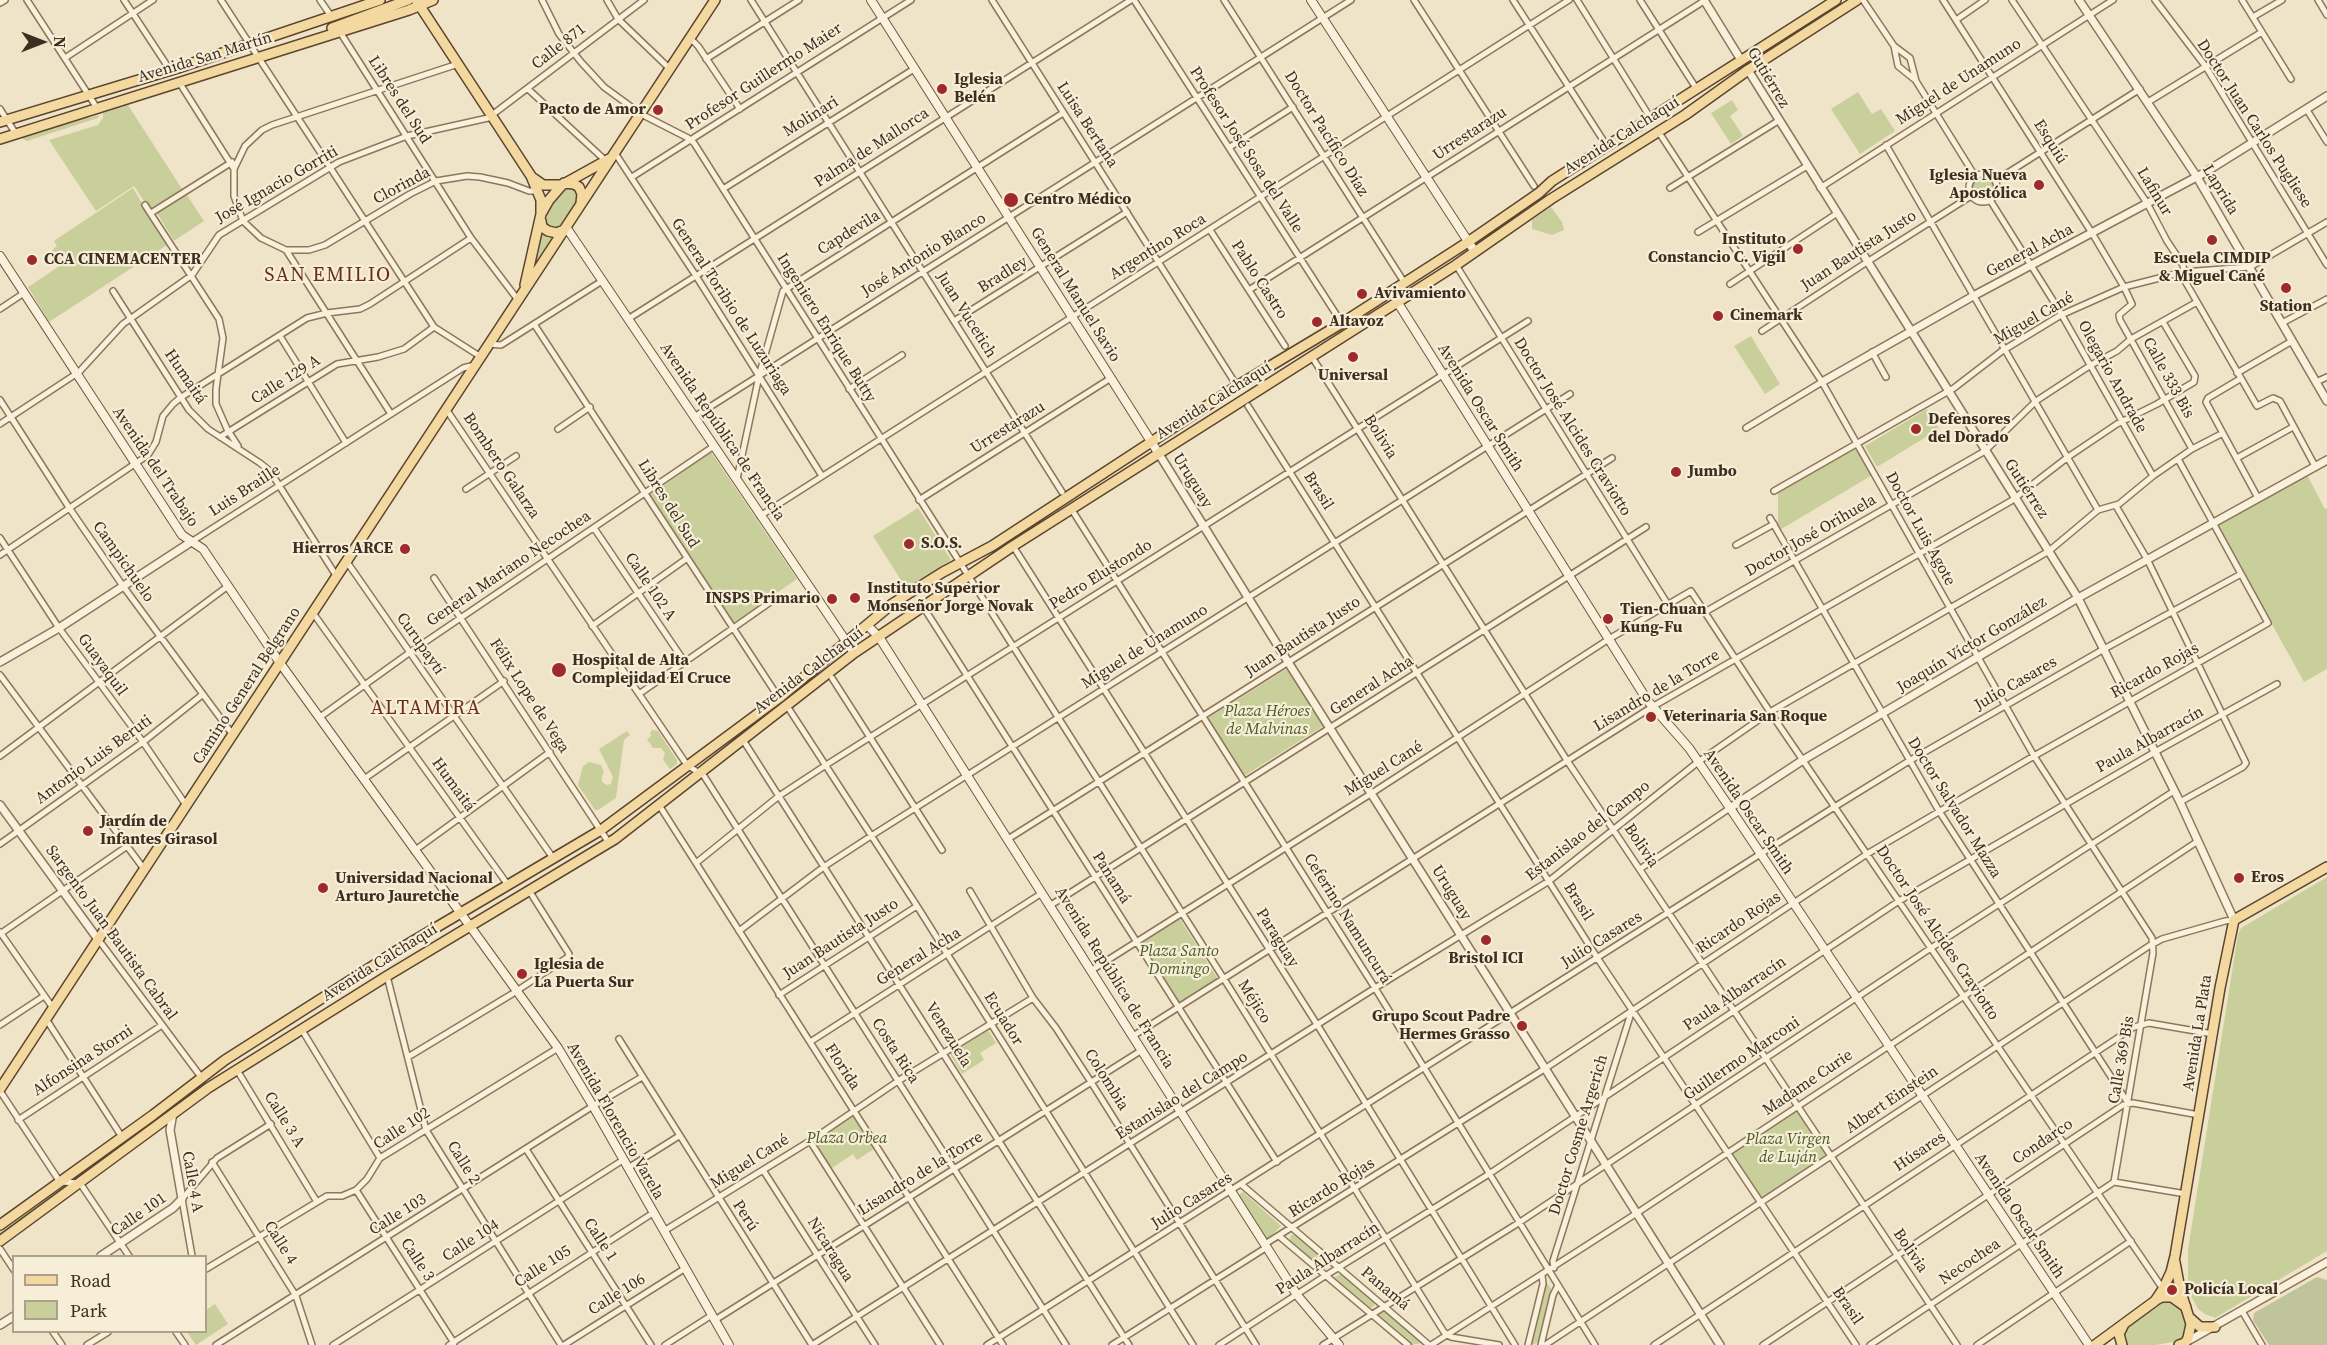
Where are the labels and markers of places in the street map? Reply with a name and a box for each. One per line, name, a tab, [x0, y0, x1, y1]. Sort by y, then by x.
place label: Iglesia Belén	[954, 70, 1003, 108]
marker: Iglesia Belén	[935, 82, 949, 96]
place label: Pacto de Amor	[539, 100, 646, 120]
marker: Pacto de Amor	[651, 103, 665, 117]
place label: Iglesia Nueva Apostólica	[1929, 166, 2027, 204]
marker: Iglesia Nueva Apostólica	[2032, 178, 2046, 192]
place label: Centro Médico	[1024, 190, 1131, 210]
marker: Centro Médico	[1002, 191, 1020, 209]
place label: Instituto Constancio C. Vigil	[1648, 230, 1786, 268]
marker: Escuela CIMDIP & Miguel Cané	[2205, 233, 2219, 247]
marker: Instituto Constancio C. Vigil	[1791, 242, 1805, 256]
place label: Escuela CIMDIP & Miguel Cané	[2154, 249, 2270, 287]
place label: CCA CINEMACENTER	[44, 250, 202, 270]
marker: CCA CINEMACENTER	[25, 253, 39, 267]
marker: Station	[2279, 281, 2293, 295]
place label: Avivamiento	[1374, 284, 1466, 304]
marker: Avivamiento	[1355, 287, 1369, 301]
place label: Station	[2260, 297, 2312, 317]
place label: Cinemark	[1730, 306, 1803, 326]
marker: Cinemark	[1711, 309, 1725, 323]
place label: Altavoz	[1329, 312, 1383, 332]
marker: Altavoz	[1310, 315, 1324, 329]
marker: Universal	[1346, 350, 1360, 364]
place label: Universal	[1318, 366, 1388, 386]
place label: Defensores del Dorado	[1928, 410, 2010, 448]
marker: Defensores del Dorado	[1909, 422, 1923, 436]
place label: Jumbo	[1688, 462, 1737, 482]
marker: Jumbo	[1669, 465, 1683, 479]
place label: S.O.S.	[921, 534, 962, 554]
marker: S.O.S.	[902, 537, 916, 551]
place label: Hierros ARCE	[292, 539, 393, 559]
marker: Hierros ARCE	[398, 542, 412, 556]
place label: Instituto Superior Monseñor Jorge Novak	[867, 579, 1033, 617]
place label: INSPS Primario	[705, 589, 820, 609]
marker: Instituto Superior Monseñor Jorge Novak	[848, 591, 862, 605]
marker: INSPS Primario	[825, 592, 839, 606]
place label: Tien-Chuan Kung-Fu	[1620, 600, 1707, 638]
marker: Tien-Chuan Kung-Fu	[1601, 612, 1615, 626]
place label: Hospital de Alta Complejidad El Cruce	[572, 651, 731, 689]
marker: Hospital de Alta Complejidad El Cruce	[550, 661, 568, 679]
place label: Veterinaria San Roque	[1663, 707, 1827, 727]
marker: Veterinaria San Roque	[1644, 710, 1658, 724]
place label: Jardín de Infantes Girasol	[100, 812, 218, 850]
marker: Jardín de Infantes Girasol	[81, 824, 95, 838]
place label: Eros	[2251, 868, 2284, 888]
place label: Universidad Nacional Arturo Jauretche	[335, 869, 493, 907]
marker: Eros	[2232, 871, 2246, 885]
marker: Universidad Nacional Arturo Jauretche	[316, 881, 330, 895]
marker: Bristol ICI	[1479, 933, 1493, 947]
place label: Bristol ICI	[1448, 949, 1524, 969]
place label: Iglesia de La Puerta Sur	[534, 955, 634, 993]
marker: Iglesia de La Puerta Sur	[515, 967, 529, 981]
place label: Grupo Scout Padre Hermes Grasso	[1372, 1007, 1510, 1045]
marker: Grupo Scout Padre Hermes Grasso	[1515, 1019, 1529, 1033]
place label: Policía Local	[2184, 1280, 2278, 1300]
marker: Policía Local	[2165, 1283, 2179, 1297]

